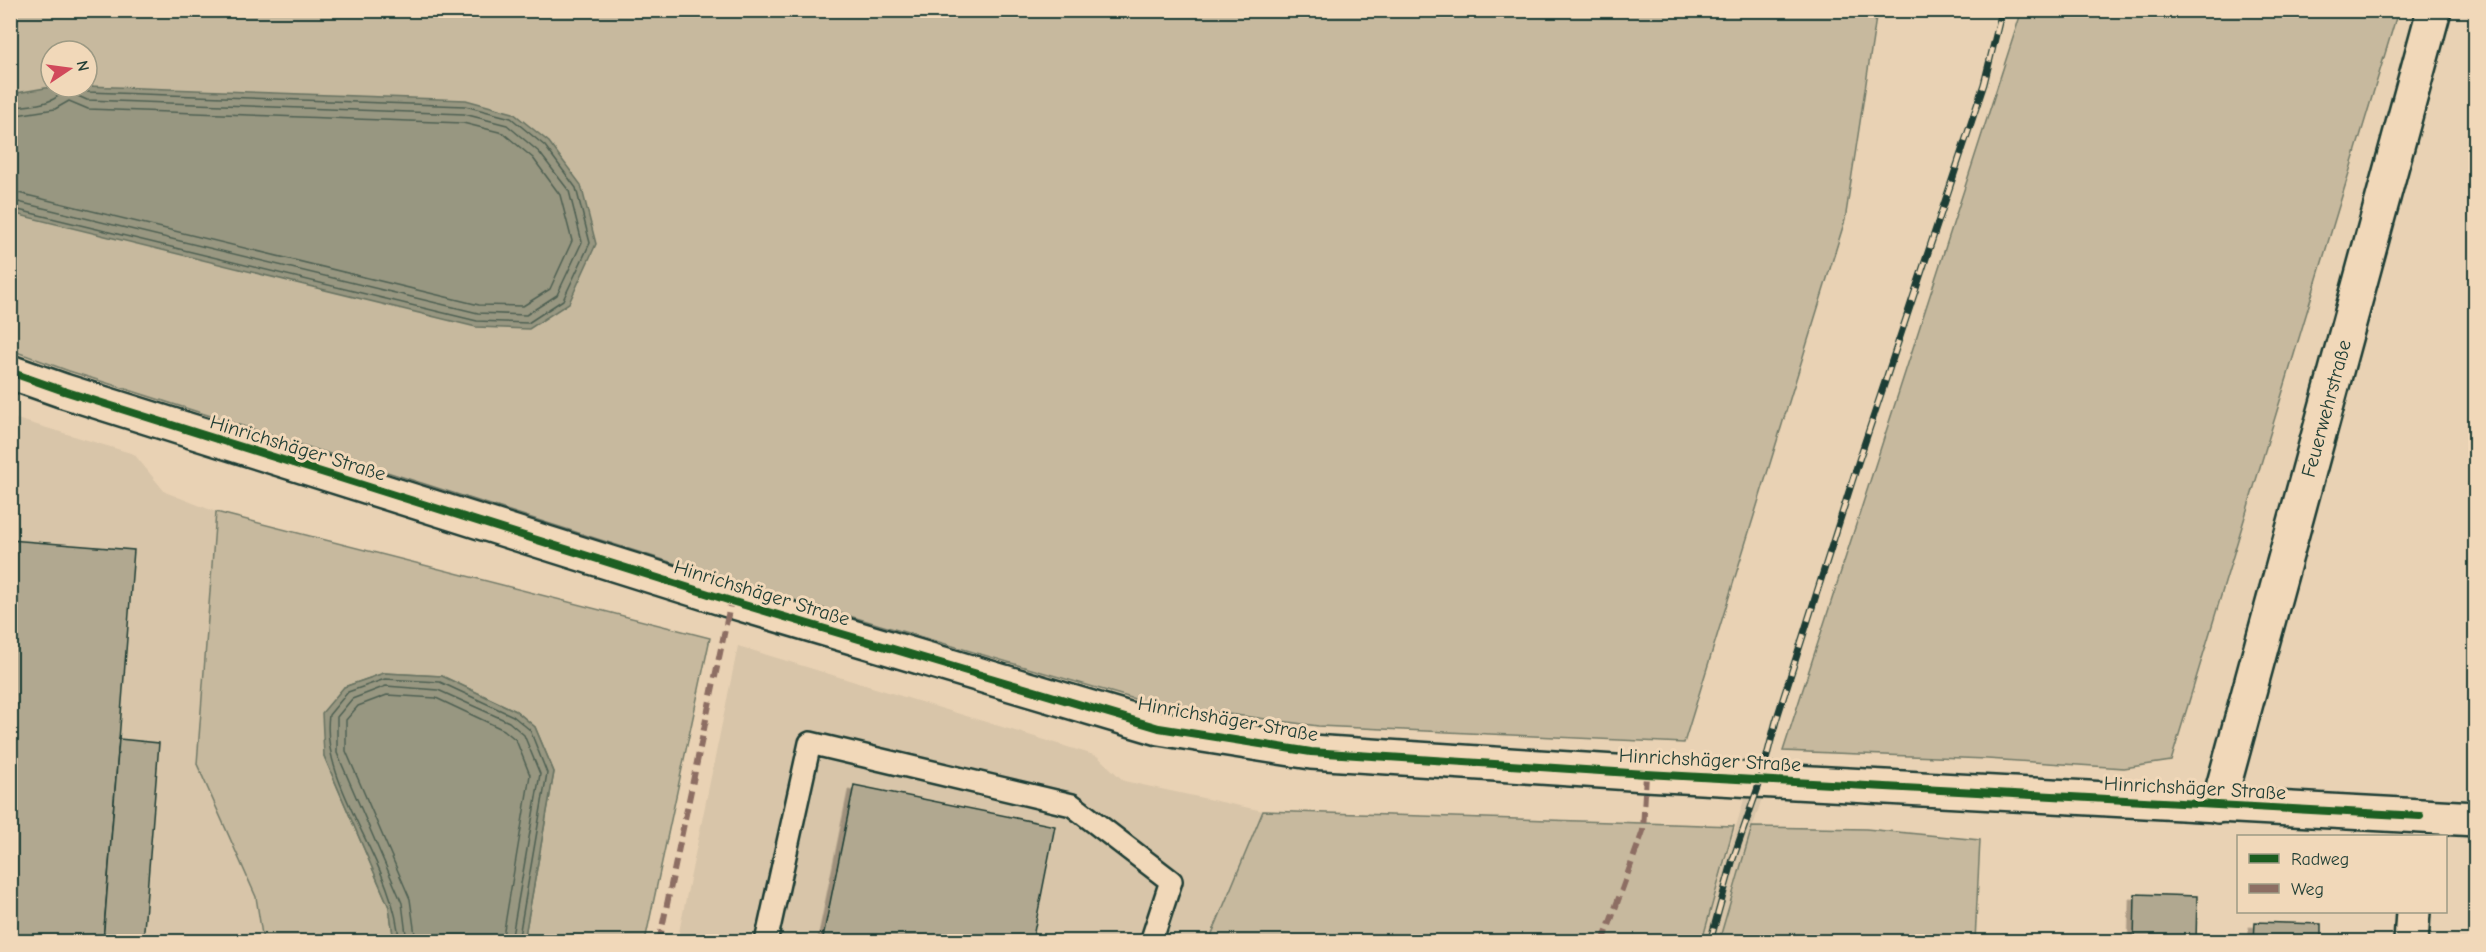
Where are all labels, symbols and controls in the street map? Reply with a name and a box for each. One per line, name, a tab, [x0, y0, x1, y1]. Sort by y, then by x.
north arrow	[39, 39, 99, 99]
text: N	[73, 59, 93, 73]
street label: Feuerwehrstraße	[2296, 337, 2356, 480]
street label: Hinrichshäger Straße	[207, 410, 389, 486]
street label: Hinrichshäger Straße	[671, 555, 853, 631]
street label: Hinrichshäger Straße	[1136, 692, 1320, 746]
street label: Hinrichshäger Straße	[1618, 744, 1802, 776]
street label: Hinrichshäger Straße	[2103, 772, 2287, 804]
legend	[2237, 835, 2447, 913]
text: Radweg	[2291, 849, 2349, 870]
text: Weg	[2291, 879, 2324, 900]

